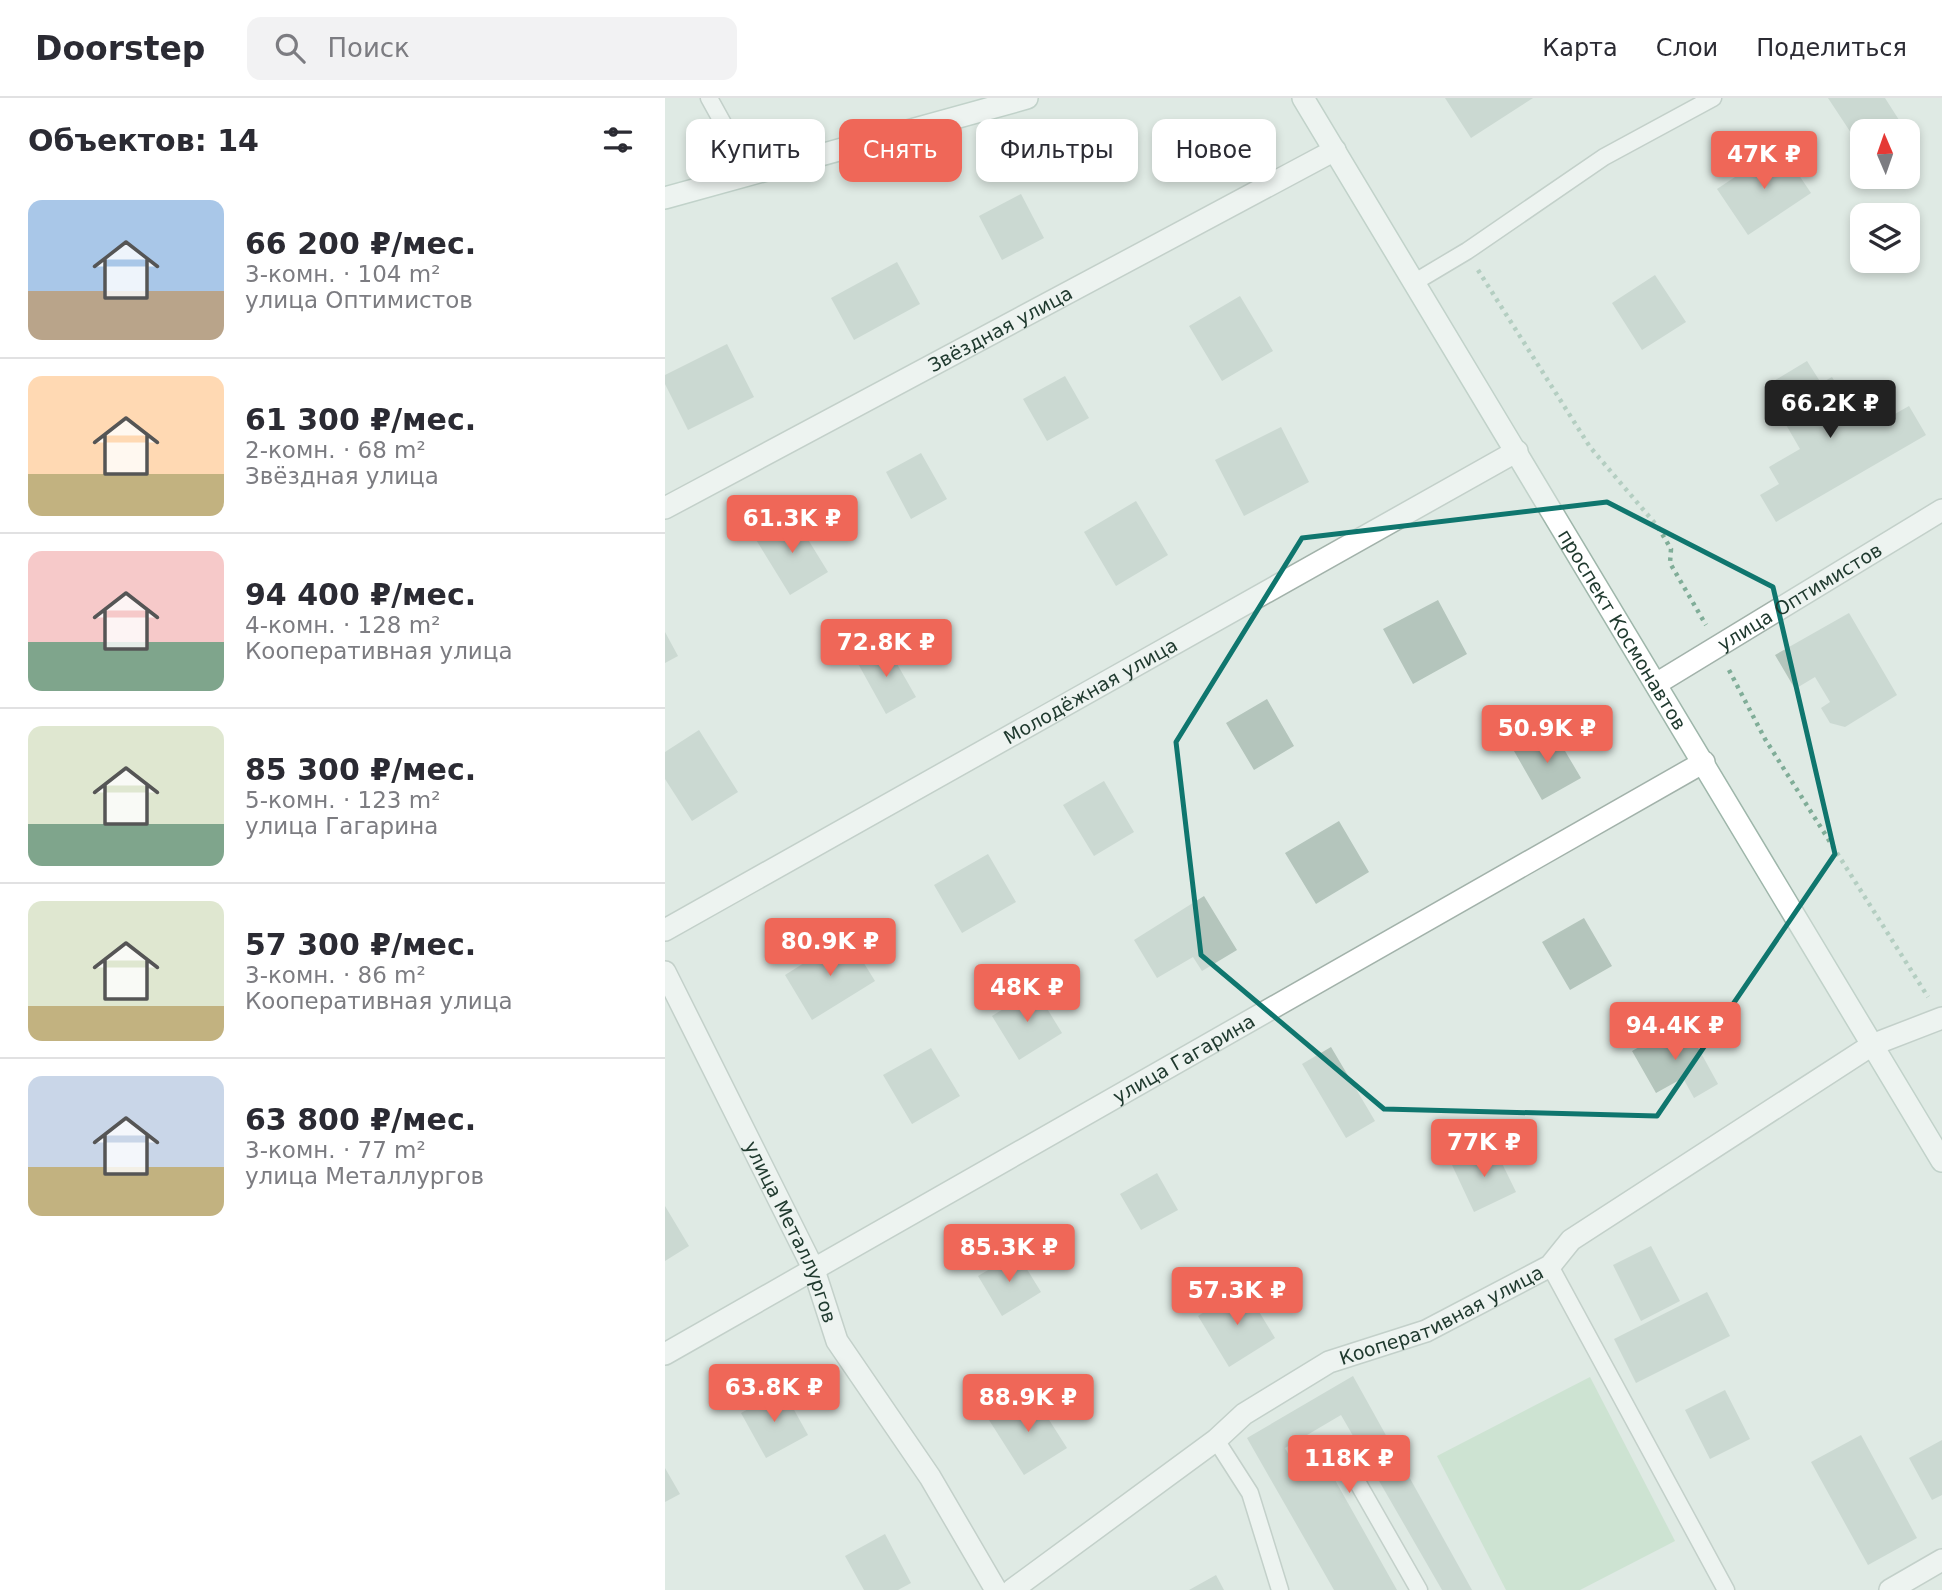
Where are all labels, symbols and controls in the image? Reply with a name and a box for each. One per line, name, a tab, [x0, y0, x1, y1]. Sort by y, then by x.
search box	[247, 17, 737, 80]
text: Doorstep	[35, 29, 205, 68]
icon: search	[271, 29, 309, 67]
text: Поиск	[327, 33, 410, 63]
text: Карта	[1542, 34, 1618, 62]
text: Слои	[1656, 34, 1718, 62]
text: Поделиться	[1756, 34, 1907, 62]
chip: Купить	[686, 119, 825, 182]
chip: Снять	[839, 119, 962, 182]
chip: Фильтры	[976, 119, 1138, 182]
chip: Новое	[1152, 119, 1276, 182]
north arrow	[1850, 119, 1920, 189]
map controls	[1850, 119, 1920, 273]
icon: filters	[599, 121, 637, 159]
text: Объектов: 14	[28, 123, 259, 158]
pin: 47K ₽	[1715, 132, 1813, 191]
text: 47K ₽	[1727, 141, 1801, 167]
button: layers	[1850, 203, 1920, 273]
text: 66 200 ₽/мес.	[245, 226, 476, 261]
icon: home	[84, 228, 168, 312]
text: 3-комн. · 104 m²	[245, 261, 440, 287]
street label: Звёздная улица	[924, 281, 1076, 376]
text: улица Оптимистов	[245, 287, 473, 313]
pin: 66.2K ₽	[1765, 380, 1895, 440]
text: 66.2K ₽	[1781, 390, 1879, 416]
text: 61 300 ₽/мес.	[245, 402, 476, 437]
icon: home	[84, 404, 168, 488]
text: 2-комн. · 68 m²	[245, 437, 426, 463]
text: Звёздная улица	[245, 463, 439, 489]
pin: 61.3K ₽	[727, 496, 857, 555]
text: 61.3K ₽	[743, 505, 841, 531]
street label: проспект Космонавтов	[1554, 525, 1691, 734]
street label: улица Оптимистов	[1713, 538, 1886, 655]
text: 94 400 ₽/мес.	[245, 577, 476, 612]
icon: home	[84, 579, 168, 663]
text: 4-комн. · 128 m²	[245, 612, 440, 638]
pin: 72.8K ₽	[821, 620, 951, 679]
text: 72.8K ₽	[837, 629, 935, 655]
street label: Молодёжная улица	[1000, 633, 1181, 748]
text: Кооперативная улица	[245, 638, 513, 664]
pin: 50.9K ₽	[1482, 706, 1612, 765]
text: 50.9K ₽	[1498, 715, 1596, 741]
text: 85 300 ₽/мес.	[245, 752, 476, 787]
icon: home	[84, 754, 168, 838]
text: 5-комн. · 123 m²	[245, 787, 440, 813]
text: улица Гагарина	[245, 813, 438, 839]
pin: 80.9K ₽	[765, 918, 895, 978]
text: 57 300 ₽/мес.	[245, 927, 476, 962]
text: 80.9K ₽	[781, 928, 879, 954]
icon: home	[84, 929, 168, 1013]
text: 3-комн. · 86 m²	[245, 962, 426, 988]
pin: 48K ₽	[978, 964, 1076, 1024]
text: 48K ₽	[990, 974, 1064, 1000]
text: Кооперативная улица	[245, 988, 513, 1014]
pin: 94.4K ₽	[1610, 1002, 1740, 1062]
street label: улица Гагарина	[1109, 1009, 1259, 1108]
text: 94.4K ₽	[1626, 1012, 1724, 1038]
text: 63 800 ₽/мес.	[245, 1102, 476, 1137]
icon: home	[84, 1104, 168, 1188]
pin: 77K ₽	[1435, 1119, 1533, 1179]
text: 77K ₽	[1447, 1129, 1521, 1155]
text: 3-комн. · 77 m²	[245, 1137, 426, 1163]
street label: улица Металлургов	[740, 1137, 841, 1325]
text: улица Металлургов	[245, 1163, 484, 1189]
pin: 85.3K ₽	[944, 1224, 1074, 1284]
text: 85.3K ₽	[960, 1234, 1058, 1260]
street label: Кооперативная улица	[1336, 1261, 1547, 1369]
pin: 57.3K ₽	[1172, 1268, 1302, 1327]
text: 57.3K ₽	[1188, 1277, 1286, 1303]
pin: 63.8K ₽	[709, 1364, 839, 1424]
text: 63.8K ₽	[725, 1374, 823, 1400]
pin: 88.9K ₽	[963, 1374, 1093, 1434]
text: 88.9K ₽	[979, 1384, 1077, 1410]
pin: 118K ₽	[1292, 1436, 1406, 1495]
text: 118K ₽	[1304, 1445, 1394, 1471]

